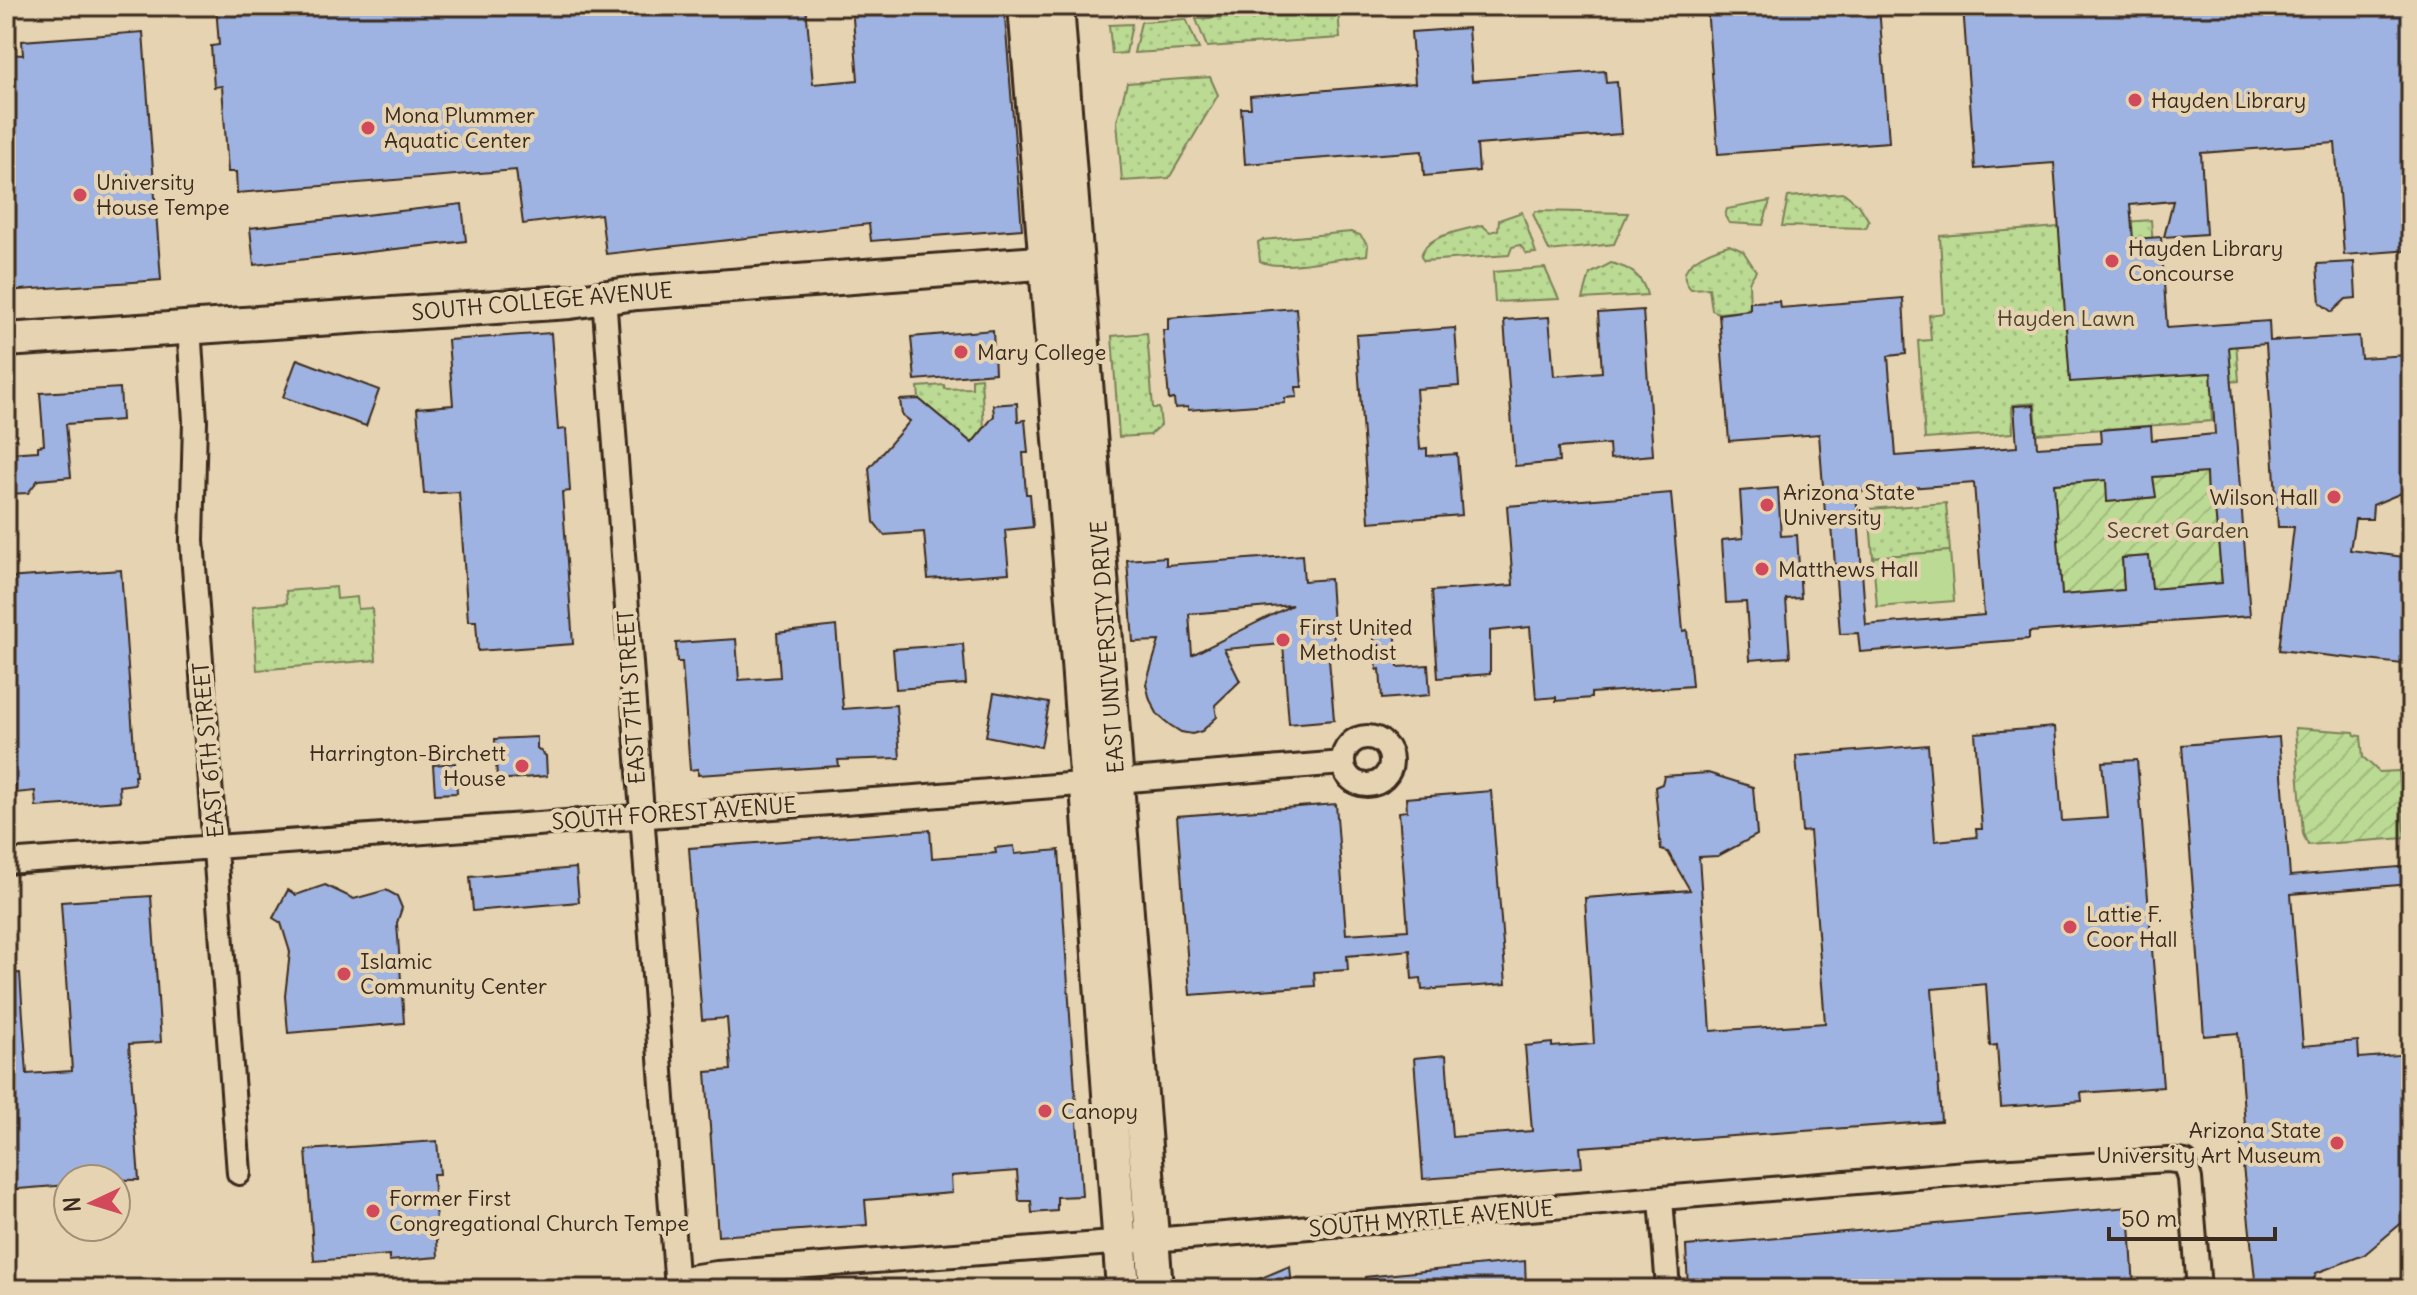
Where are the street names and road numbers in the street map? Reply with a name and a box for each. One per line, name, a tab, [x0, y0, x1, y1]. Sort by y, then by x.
street label: SOUTH COLLEGE AVENUE	[410, 276, 674, 326]
street label: EAST UNIVERSITY DRIVE	[1084, 520, 1130, 774]
street label: EAST 7TH STREET	[611, 609, 651, 785]
street label: EAST 6TH STREET	[186, 661, 230, 839]
street label: SOUTH FOREST AVENUE	[551, 790, 797, 836]
street label: SOUTH MYRTLE AVENUE	[1308, 1193, 1554, 1243]

